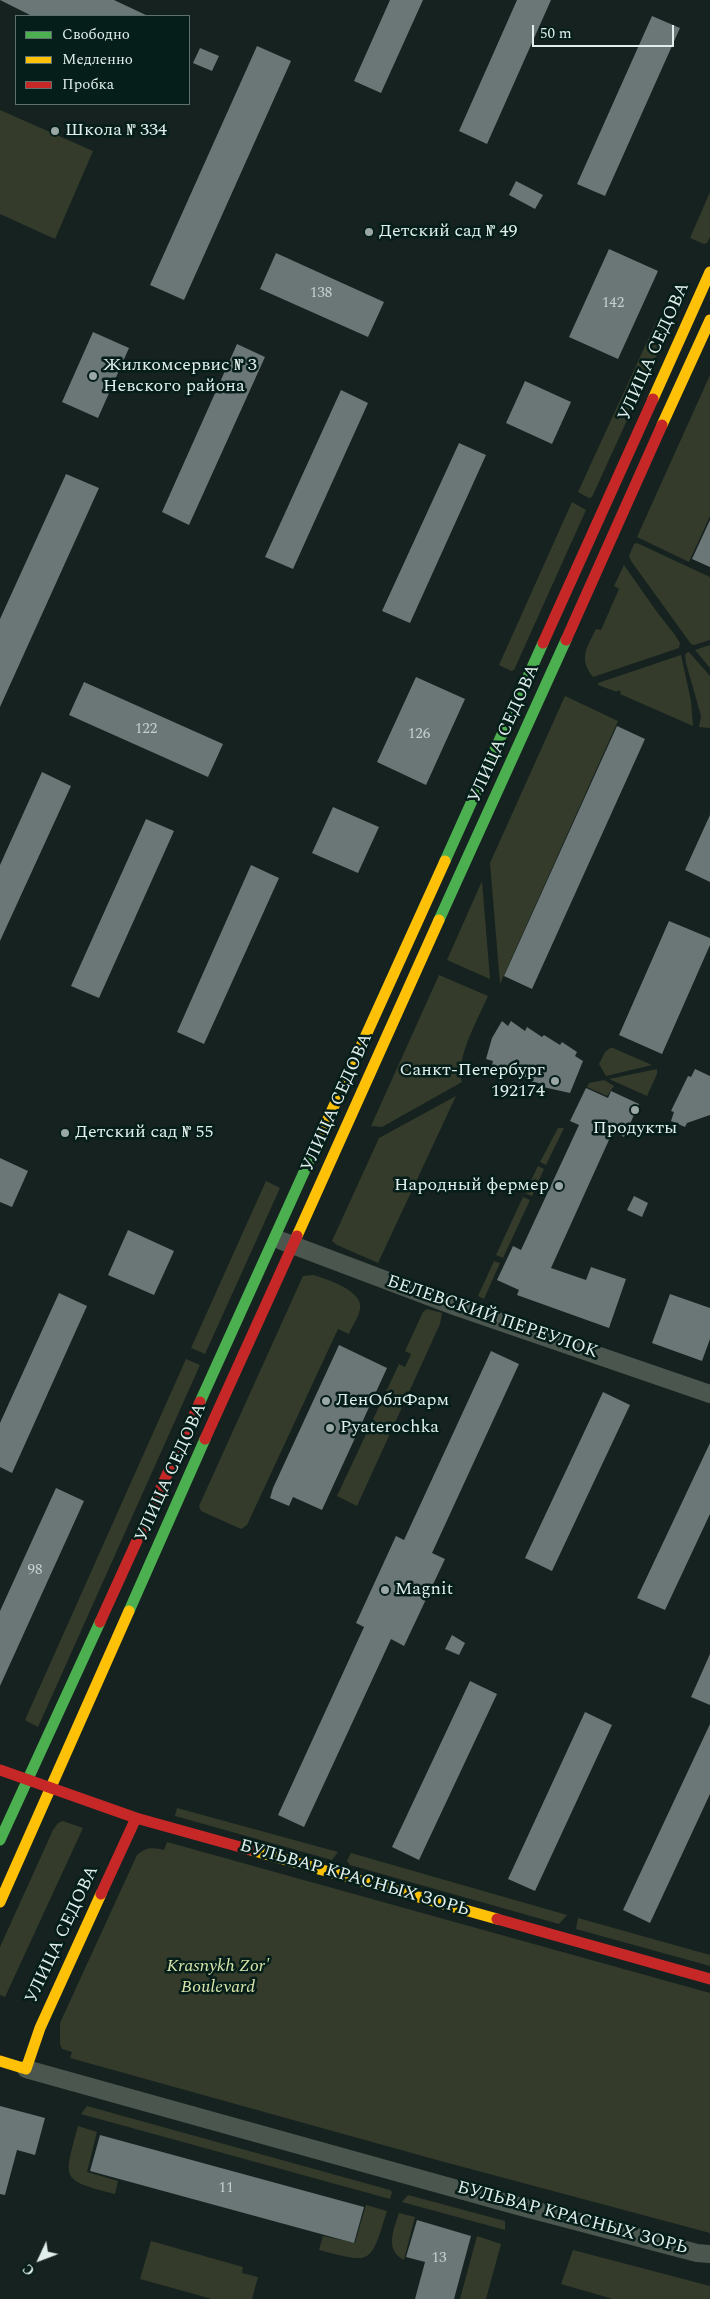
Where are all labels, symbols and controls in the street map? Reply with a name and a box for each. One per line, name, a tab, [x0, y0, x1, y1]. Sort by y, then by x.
legend	[15, 15, 190, 105]
scale bar	[535, 15, 678, 47]
text: 50 m	[540, 22, 572, 45]
text: Свободно	[62, 23, 130, 46]
text: Медленно	[62, 48, 133, 71]
text: Пробка	[62, 73, 114, 96]
place label: Школа № 334	[65, 120, 167, 142]
marker: Школа № 334	[49, 125, 61, 137]
place label: Детский сад № 49	[379, 221, 518, 243]
marker: Детский сад № 49	[363, 226, 375, 238]
street label: УЛИЦА СЕДОВА	[615, 279, 695, 425]
house number: 138	[310, 285, 332, 303]
house number: 142	[602, 295, 624, 313]
place label: Жилкомсервис № 3 Невского района	[103, 355, 257, 398]
marker: Жилкомсервис № 3 Невского района	[87, 370, 99, 382]
street label: УЛИЦА СЕДОВА	[465, 661, 545, 807]
house number: 122	[135, 721, 157, 739]
house number: 126	[408, 726, 430, 744]
street label: УЛИЦА СЕДОВА	[298, 1030, 378, 1176]
place label: Санкт-Петербург 192174	[399, 1060, 545, 1102]
marker: Санкт-Петербург 192174	[549, 1075, 561, 1087]
marker: Продукты	[629, 1104, 641, 1116]
place label: Продукты	[593, 1118, 677, 1140]
place label: Детский сад № 55	[75, 1122, 214, 1144]
marker: Детский сад № 55	[59, 1127, 71, 1139]
place label: Народный фермер	[394, 1175, 549, 1197]
marker: Народный фермер	[553, 1180, 565, 1192]
street label: БЕЛЕВСКИЙ ПЕРЕУЛОК	[384, 1272, 600, 1364]
place label: ЛенОблФарм	[336, 1390, 449, 1412]
marker: ЛенОблФарм	[320, 1395, 332, 1407]
street label: УЛИЦА СЕДОВА	[132, 1400, 212, 1546]
place label: Pyaterochka	[340, 1417, 439, 1439]
marker: Pyaterochka	[324, 1422, 336, 1434]
house number: 98	[28, 1562, 42, 1580]
place label: Magnit	[395, 1579, 453, 1601]
marker: Magnit	[379, 1584, 391, 1596]
street label: БУЛЬВАР КРАСНЫХ ЗОРЬ	[237, 1836, 471, 1922]
street label: УЛИЦА СЕДОВА	[22, 1863, 104, 2007]
park label: Krasnykh Zor' Boulevard	[166, 1956, 270, 1998]
street label: БУЛЬВАР КРАСНЫХ ЗОРЬ	[454, 2178, 690, 2260]
house number: 11	[219, 2180, 233, 2198]
north arrow	[15, 2234, 65, 2284]
house number: 13	[432, 2250, 446, 2268]
text: С	[18, 2259, 40, 2280]

